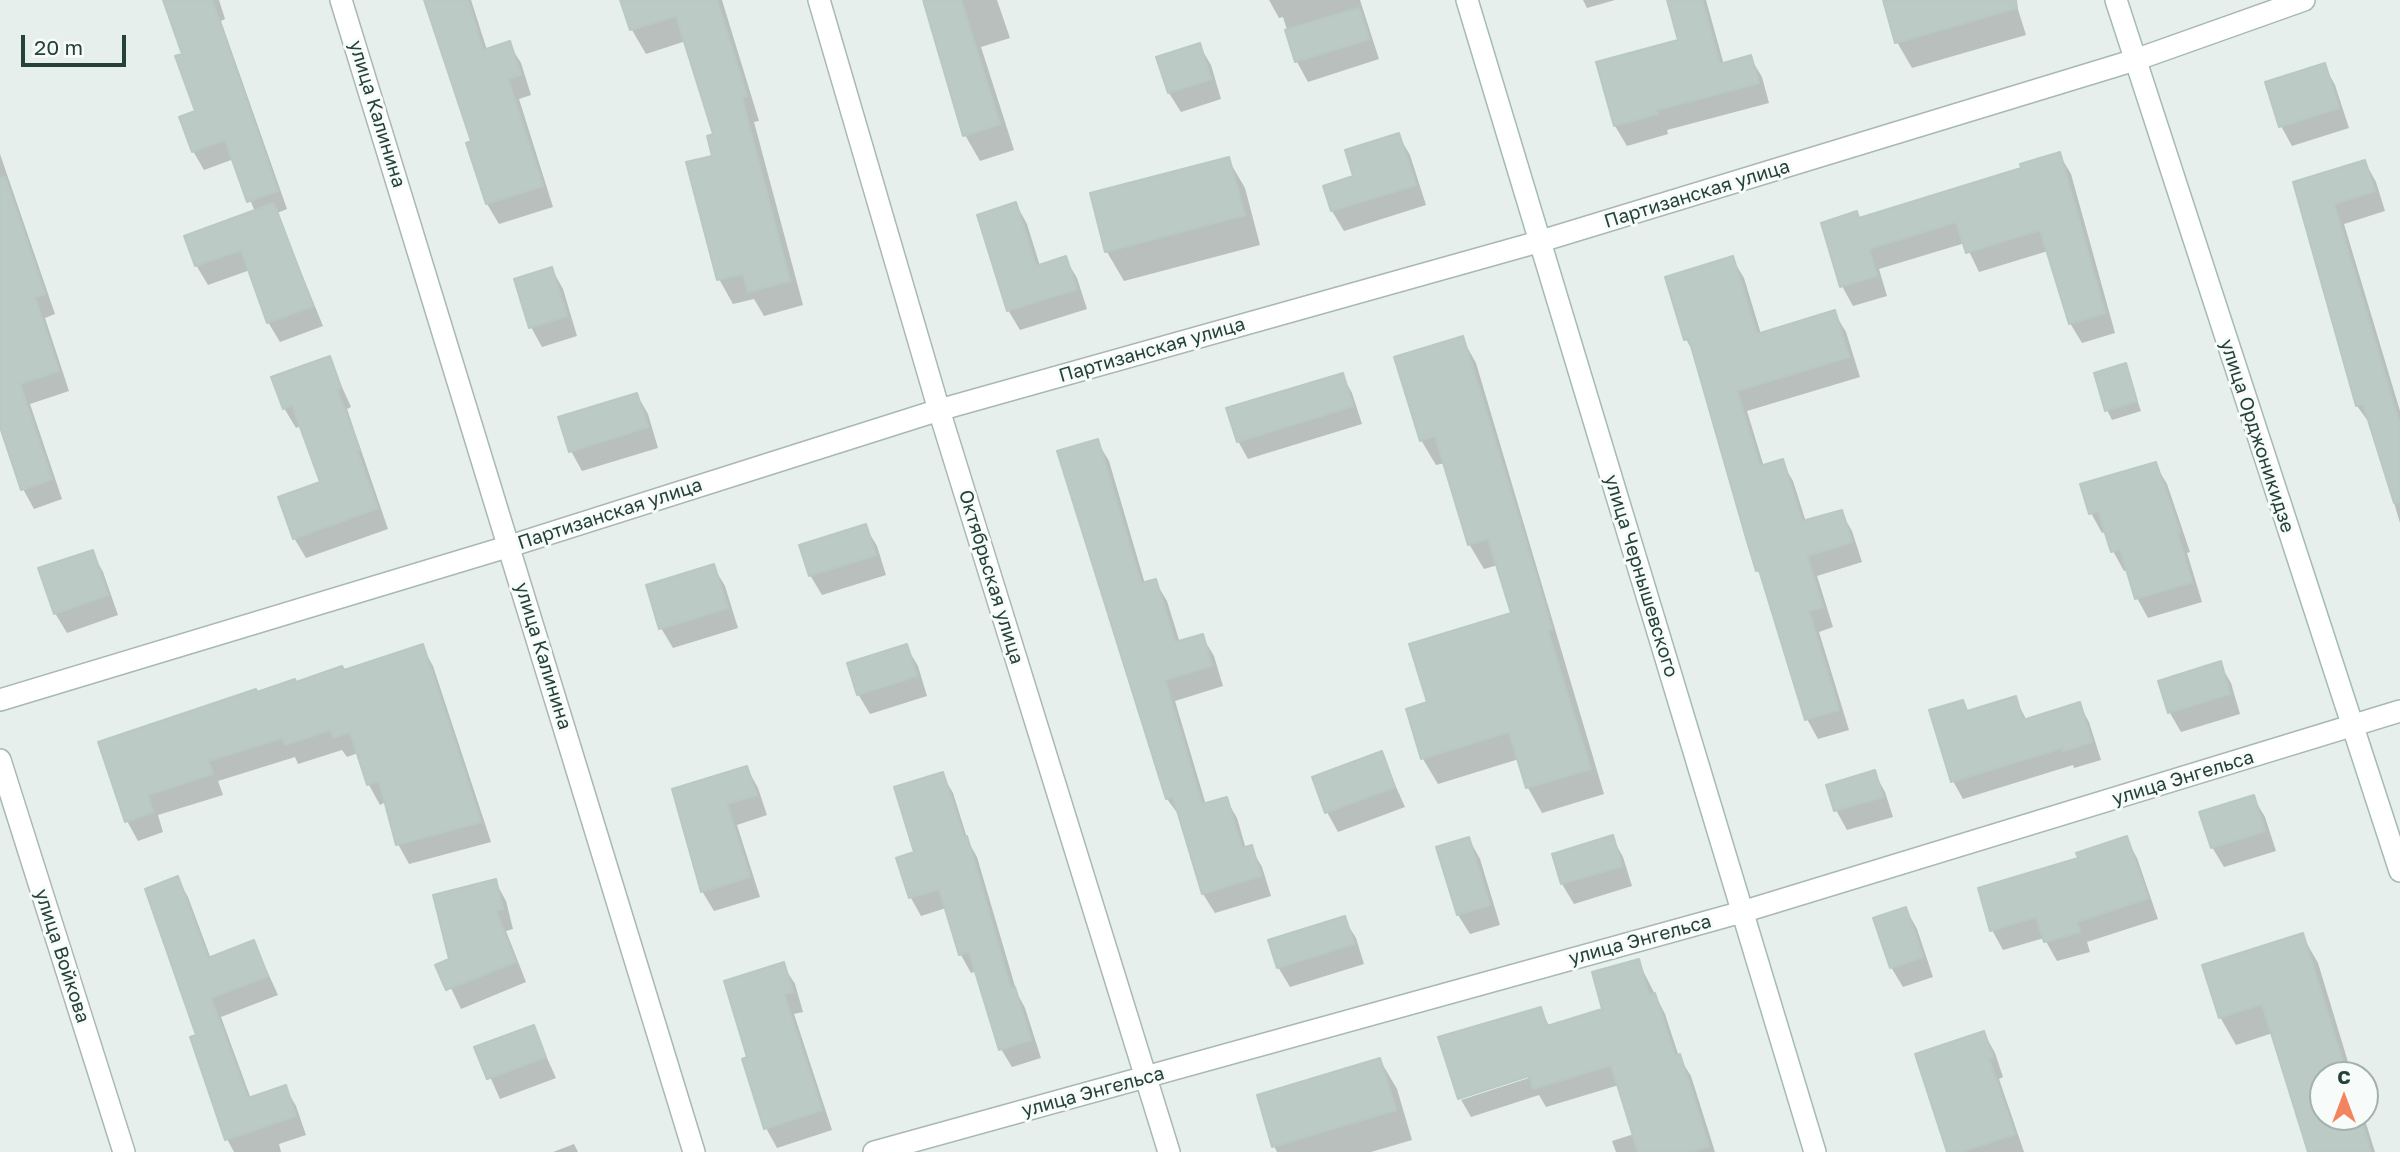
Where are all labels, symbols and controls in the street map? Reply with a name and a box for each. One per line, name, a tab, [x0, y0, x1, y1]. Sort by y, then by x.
scale bar	[24, 21, 130, 65]
text: 20 m	[34, 34, 83, 60]
street label: улица Калинина	[344, 38, 410, 190]
street label: Партизанская улица	[1602, 155, 1792, 233]
street label: Партизанская улица	[1056, 312, 1248, 388]
street label: улица Орджоникидзе	[2215, 336, 2299, 536]
street label: улица Чернышевского	[1599, 472, 1683, 680]
street label: Партизанская улица	[515, 473, 705, 555]
street label: Октябрьская улица	[954, 487, 1028, 667]
street label: улица Калинина	[510, 580, 576, 732]
street label: улица Энгельса	[2110, 746, 2256, 810]
street label: улица Войкова	[30, 886, 94, 1026]
street label: улица Энгельса	[1566, 910, 1714, 970]
north arrow	[2309, 1061, 2379, 1131]
street label: улица Энгельса	[1019, 1062, 1167, 1122]
text: С	[2337, 1065, 2351, 1088]

